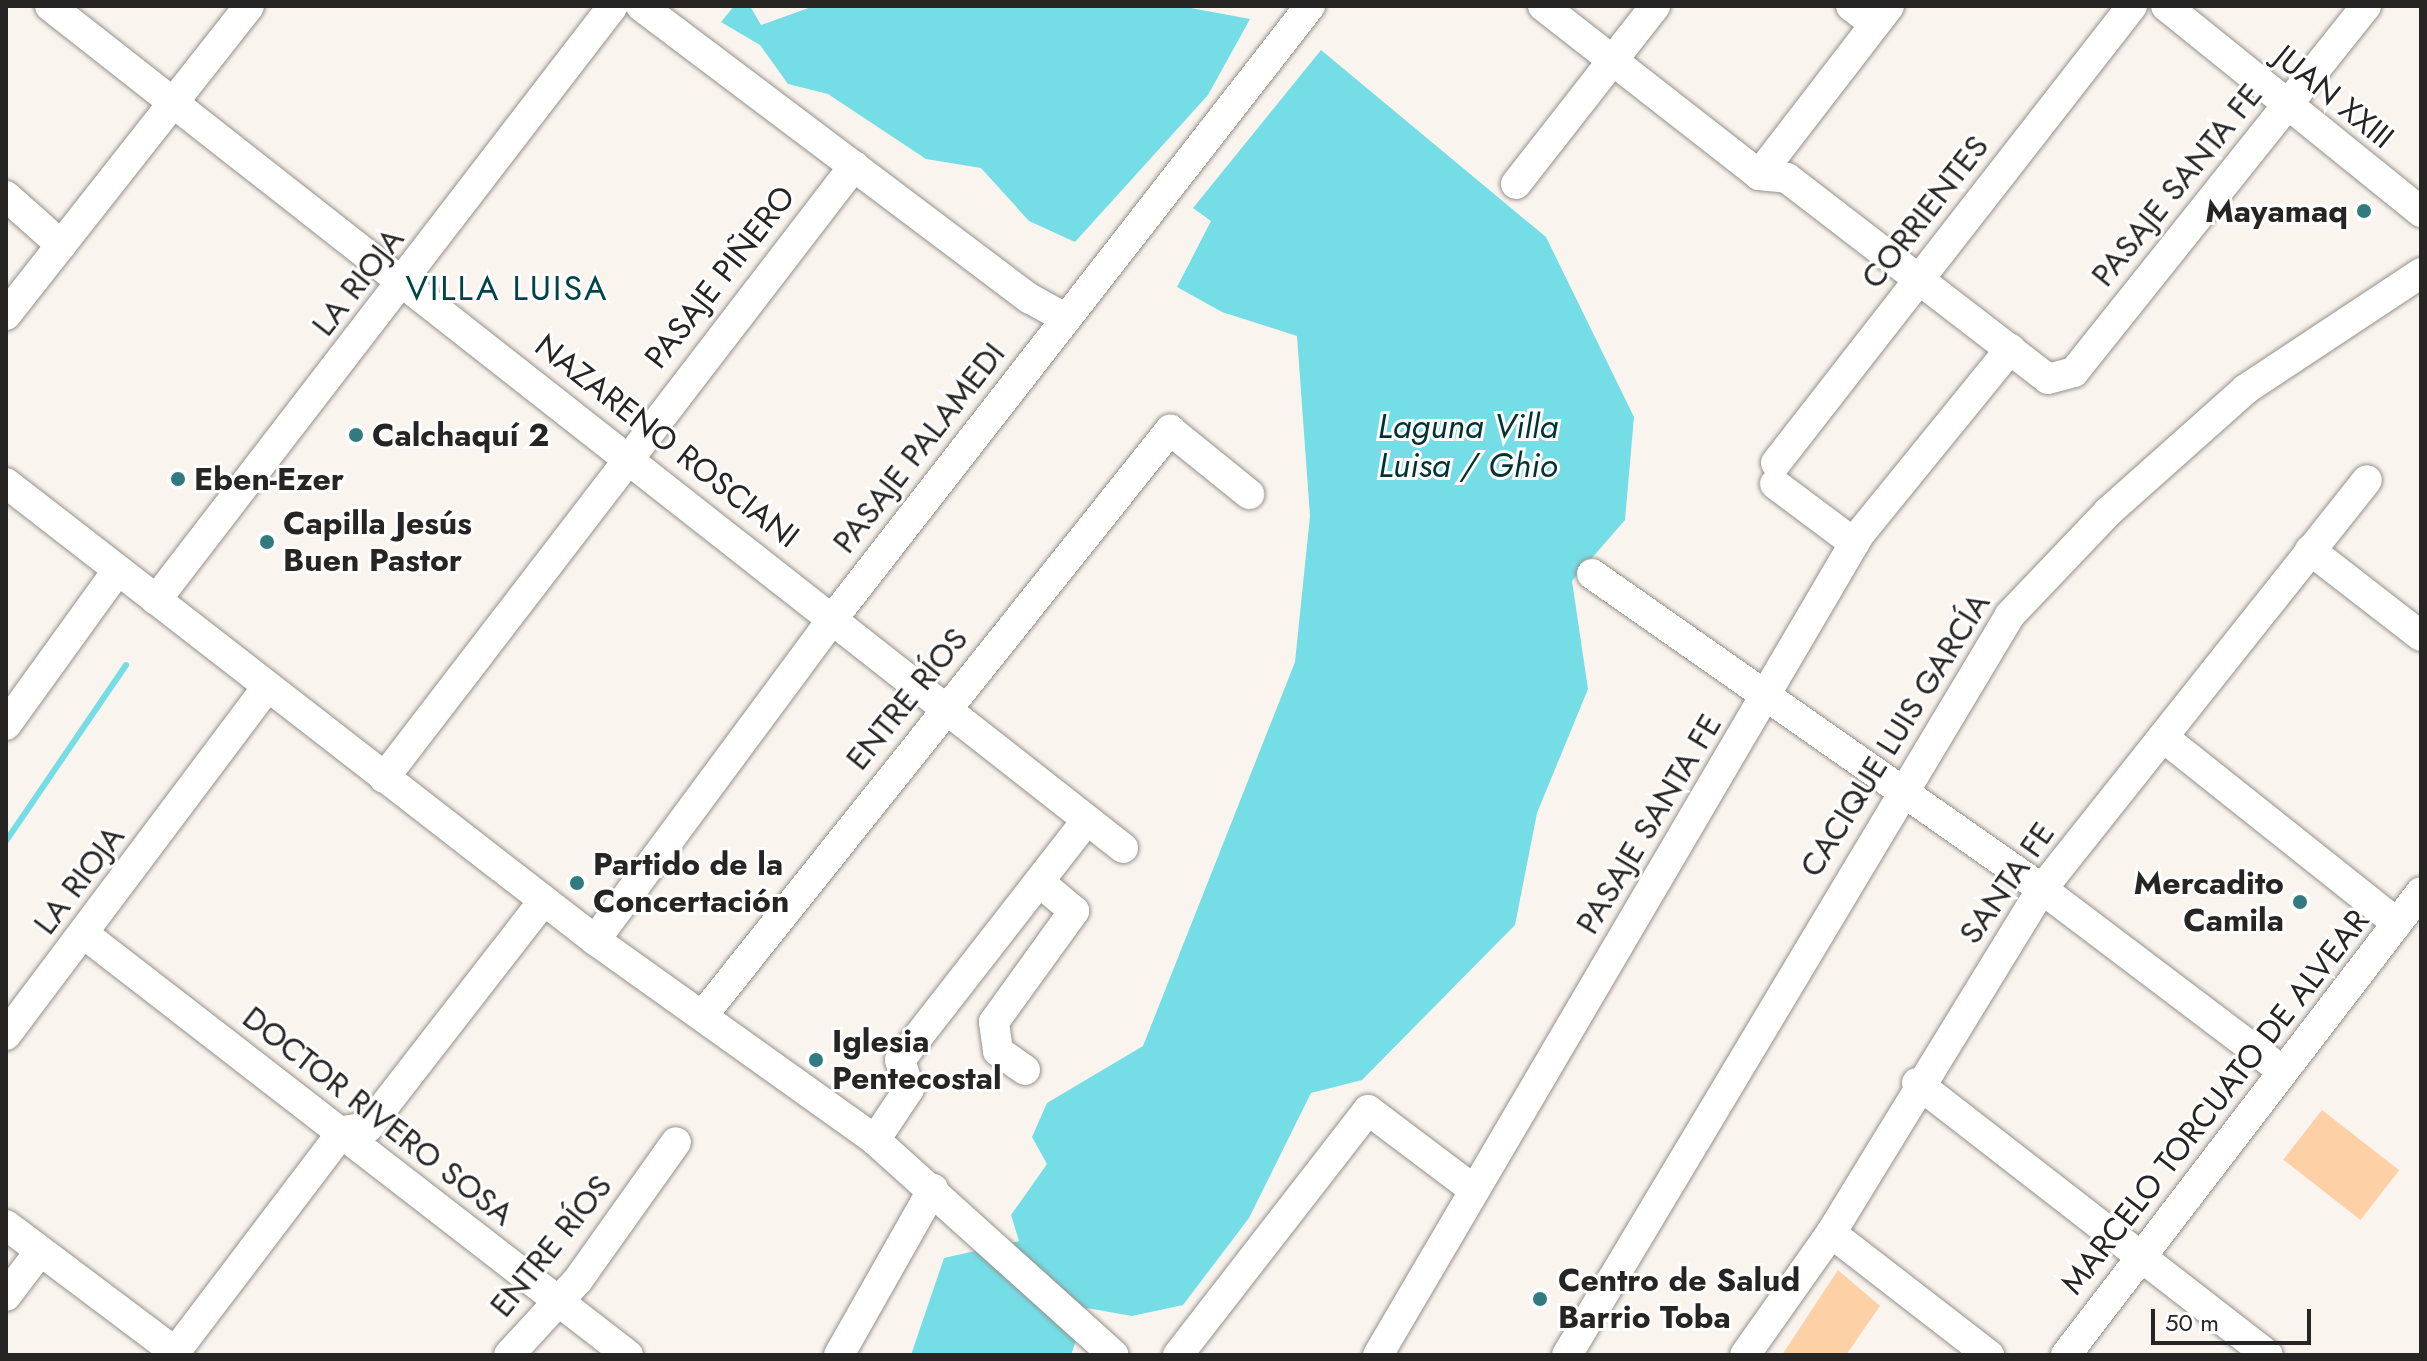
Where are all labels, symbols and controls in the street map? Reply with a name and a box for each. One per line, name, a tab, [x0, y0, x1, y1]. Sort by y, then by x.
street label: JUAN XXIII	[2267, 37, 2401, 157]
street label: PASAJE SANTA FE	[2084, 76, 2270, 294]
street label: CORRIENTES	[1853, 128, 1997, 296]
street label: PASAJE PIÑERO	[637, 178, 803, 376]
place label: Mayamaq	[2205, 192, 2348, 230]
marker: Mayamaq	[2355, 202, 2373, 220]
street label: LA RIOJA	[304, 221, 412, 343]
district label: VILLA LUISA	[405, 269, 609, 309]
street label: NAZARENO ROSCIANI	[528, 326, 806, 556]
street label: PASAJE PALAMEDI	[825, 335, 1013, 561]
water label: Laguna Villa Luisa / Ghio	[1378, 406, 1558, 486]
place label: Calchaquí 2	[372, 416, 549, 454]
marker: Calchaquí 2	[347, 426, 365, 444]
place label: Eben-Ezer	[194, 460, 344, 498]
marker: Eben-Ezer	[169, 470, 187, 488]
place label: Capilla Jesús Buen Pastor	[283, 505, 472, 580]
marker: Capilla Jesús Buen Pastor	[258, 533, 276, 551]
street label: CACIQUE LUIS GARCÍA	[1792, 586, 1998, 884]
street label: ENTRE RÍOS	[838, 620, 976, 778]
street label: PASAJE SANTA FE	[1568, 707, 1730, 941]
street label: SANTA FE	[1951, 815, 2063, 951]
street label: LA RIOJA	[26, 818, 132, 942]
place label: Partido de la Concertación	[593, 846, 789, 921]
place label: Mercadito Camila	[2134, 865, 2284, 940]
marker: Partido de la Concertación	[568, 874, 586, 892]
marker: Mercadito Camila	[2291, 893, 2309, 911]
street label: MARCELO TORCUATO DE ALVEAR	[2053, 902, 2377, 1302]
street label: DOCTOR RIVERO SOSA	[235, 998, 521, 1234]
place label: Iglesia Pentecostal	[832, 1023, 1002, 1098]
marker: Iglesia Pentecostal	[807, 1051, 825, 1069]
street label: ENTRE RÍOS	[482, 1167, 620, 1325]
place label: Centro de Salud Barrio Toba	[1558, 1262, 1800, 1337]
marker: Centro de Salud Barrio Toba	[1529, 1288, 1551, 1310]
scale bar	[2155, 1293, 2315, 1343]
text: 50 m	[2165, 1305, 2219, 1340]

